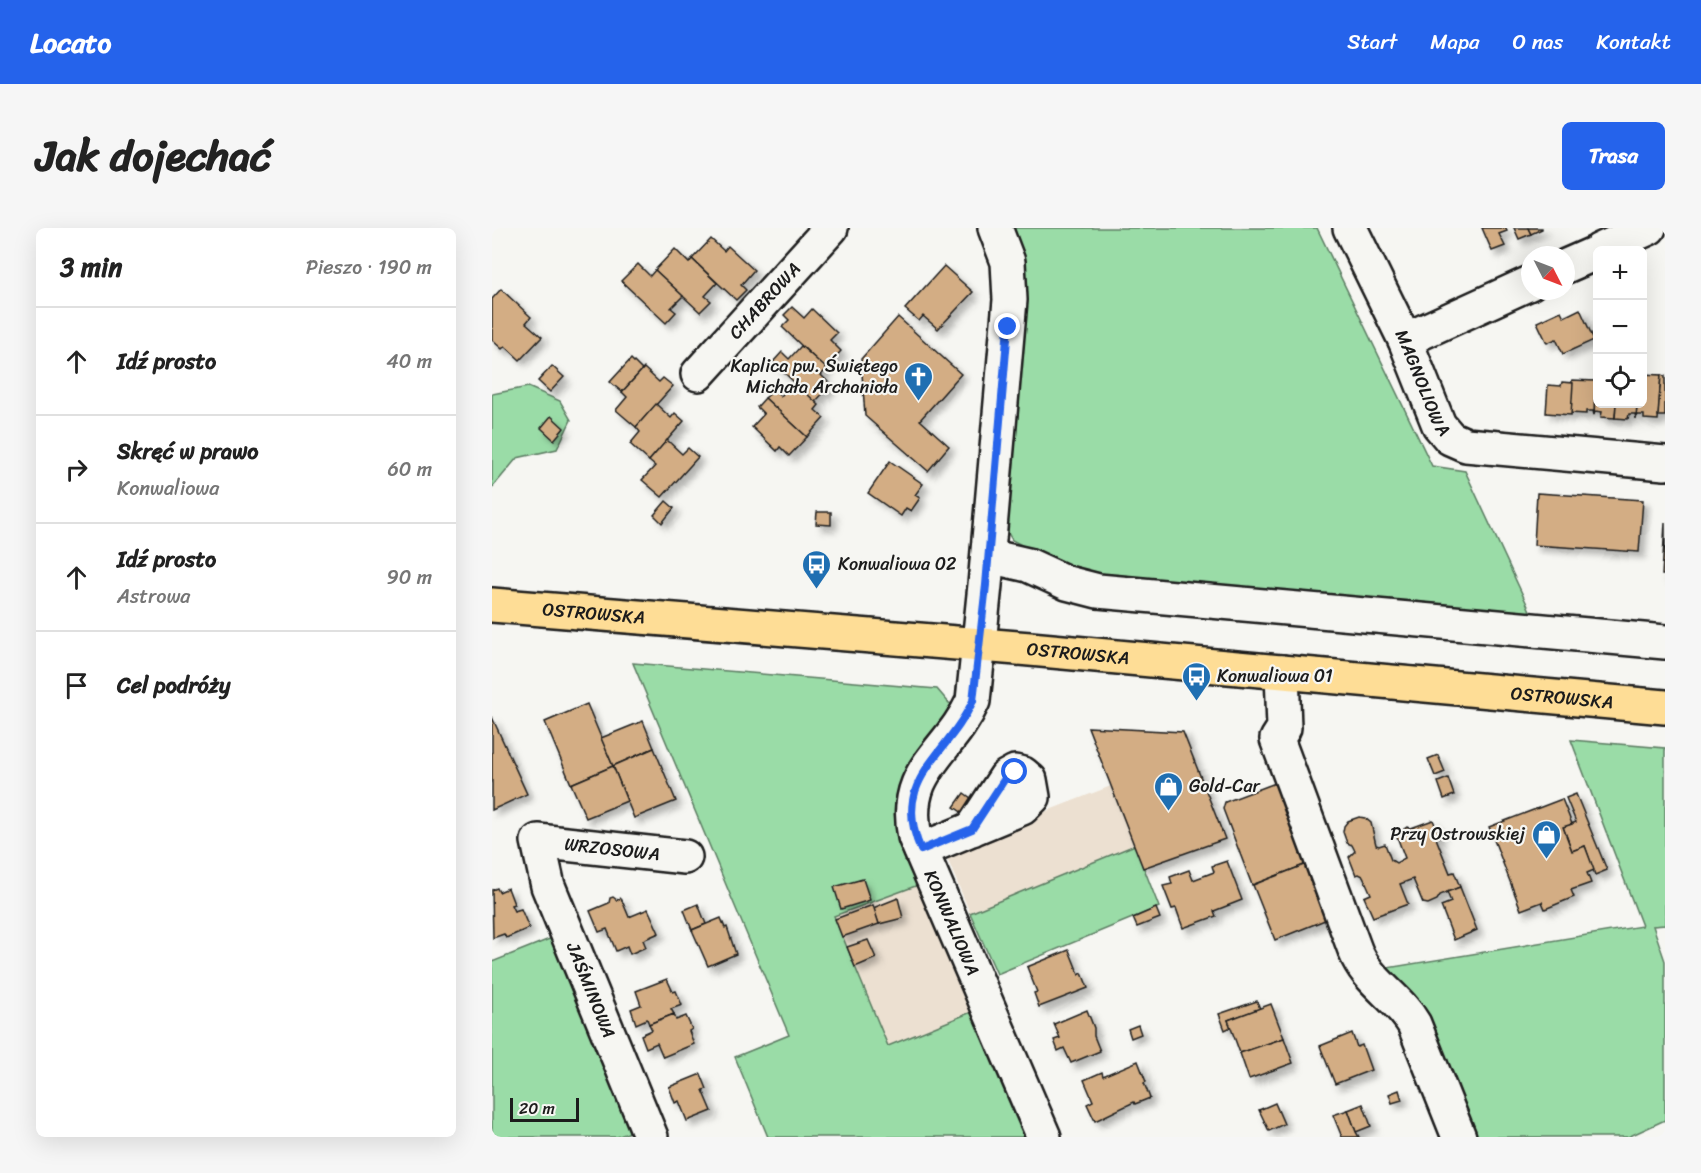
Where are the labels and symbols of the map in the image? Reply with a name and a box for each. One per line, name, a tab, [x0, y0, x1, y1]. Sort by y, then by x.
north arrow	[1521, 246, 1575, 300]
street label: CHABROWA	[721, 255, 809, 347]
route end	[994, 313, 1020, 339]
street label: MAGNOLIOWA	[1386, 324, 1459, 444]
place label: Kaplica pw. Świętego Michała Archanioła	[731, 350, 898, 403]
church icon: Kaplica pw. Świętego Michała Archanioła	[903, 360, 935, 402]
bus stop icon: Konwaliowa 02	[801, 548, 833, 590]
place label: Konwaliowa 02	[838, 548, 956, 580]
street label: OSTROWSKA	[541, 593, 646, 633]
street label: OSTROWSKA	[1025, 633, 1131, 674]
bus stop icon: Konwaliowa 01	[1180, 660, 1212, 702]
place label: Konwaliowa 01	[1217, 660, 1333, 692]
street label: OSTROWSKA	[1509, 677, 1615, 718]
route start	[1001, 758, 1027, 784]
shop icon: Gold-Car	[1152, 770, 1184, 812]
place label: Gold-Car	[1189, 770, 1262, 802]
place label: Przy Ostrowskiej	[1390, 818, 1525, 850]
shop icon: Przy Ostrowskiej	[1530, 818, 1562, 860]
street label: WRZOSOWA	[563, 828, 661, 870]
street label: KONWALIOWA	[915, 864, 989, 981]
street label: JAŚMINOWA	[557, 936, 625, 1043]
scale bar	[510, 1095, 579, 1122]

